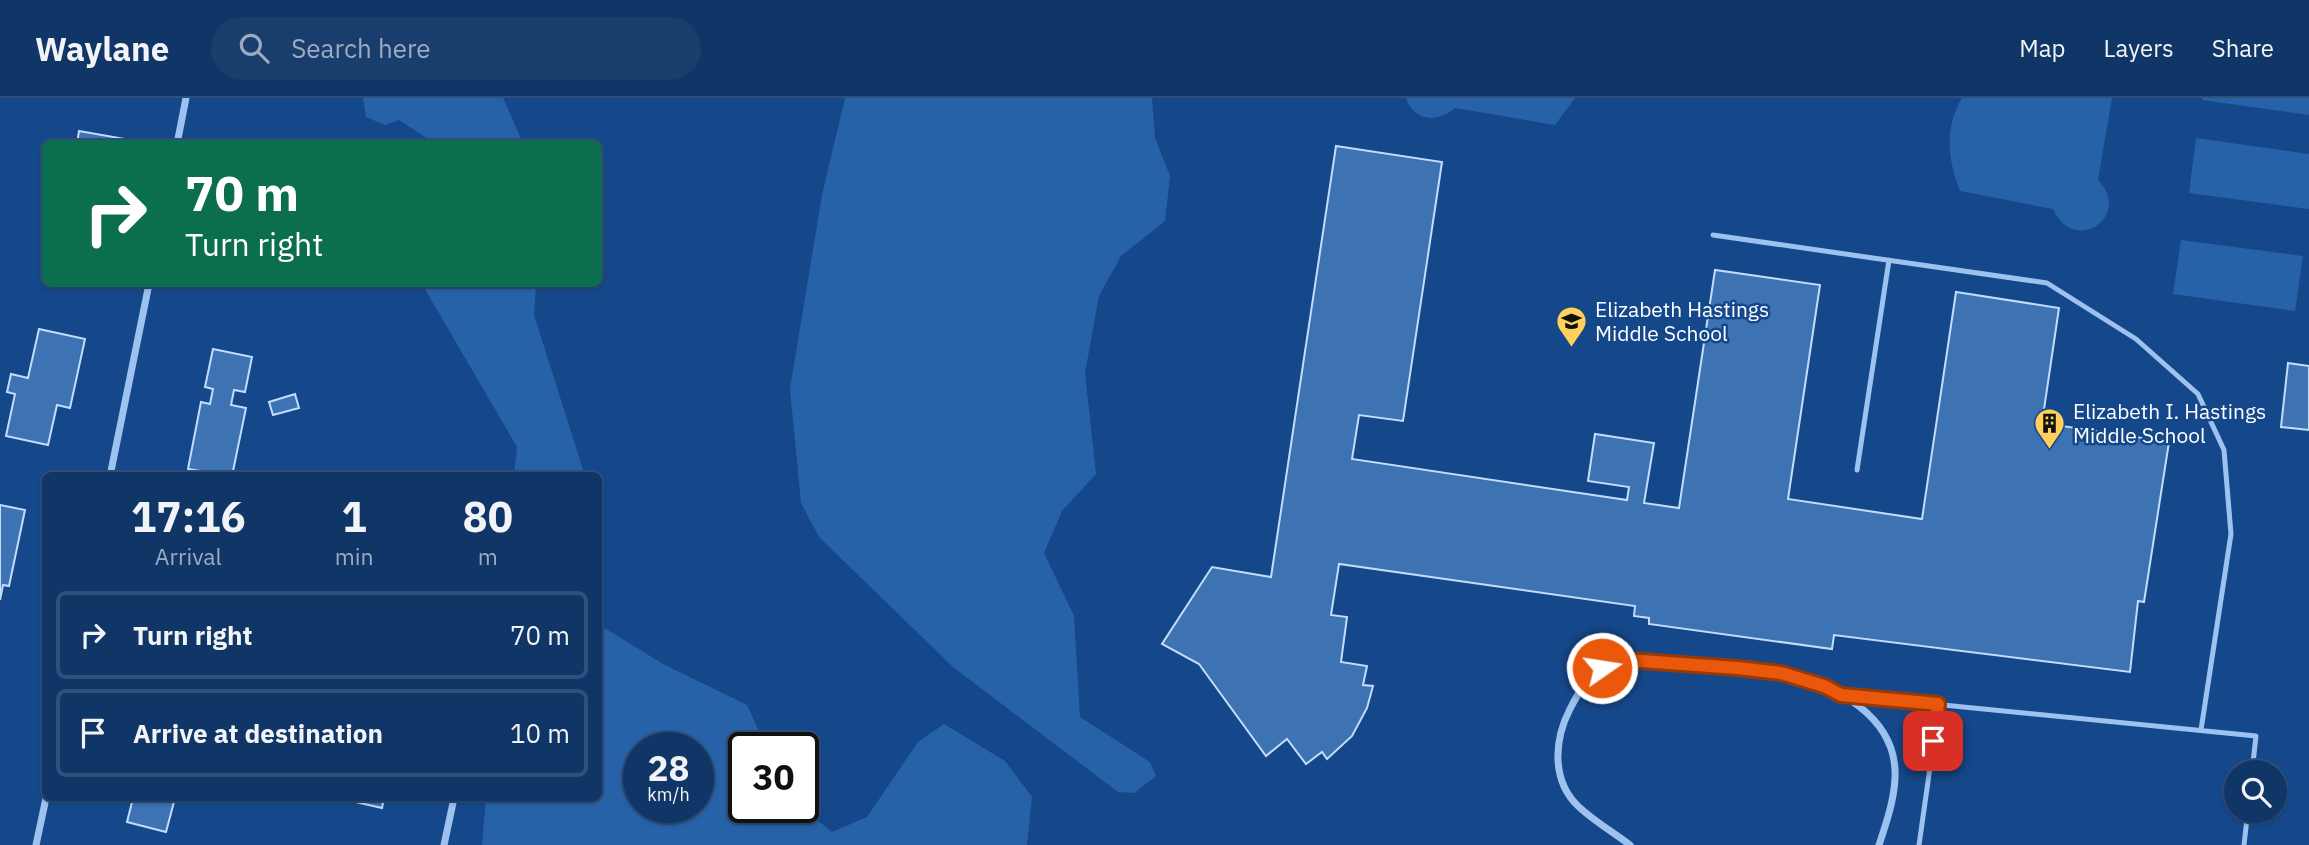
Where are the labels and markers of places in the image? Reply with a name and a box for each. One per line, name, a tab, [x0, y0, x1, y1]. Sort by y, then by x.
place label: Elizabeth Hastings Middle School	[1595, 295, 1769, 347]
school or university icon: Elizabeth Hastings Middle School	[1555, 305, 1589, 349]
place label: Elizabeth I. Hastings Middle School	[2073, 397, 2266, 449]
building icon: Elizabeth I. Hastings Middle School	[2033, 407, 2067, 451]
pin	[1903, 711, 1963, 771]

